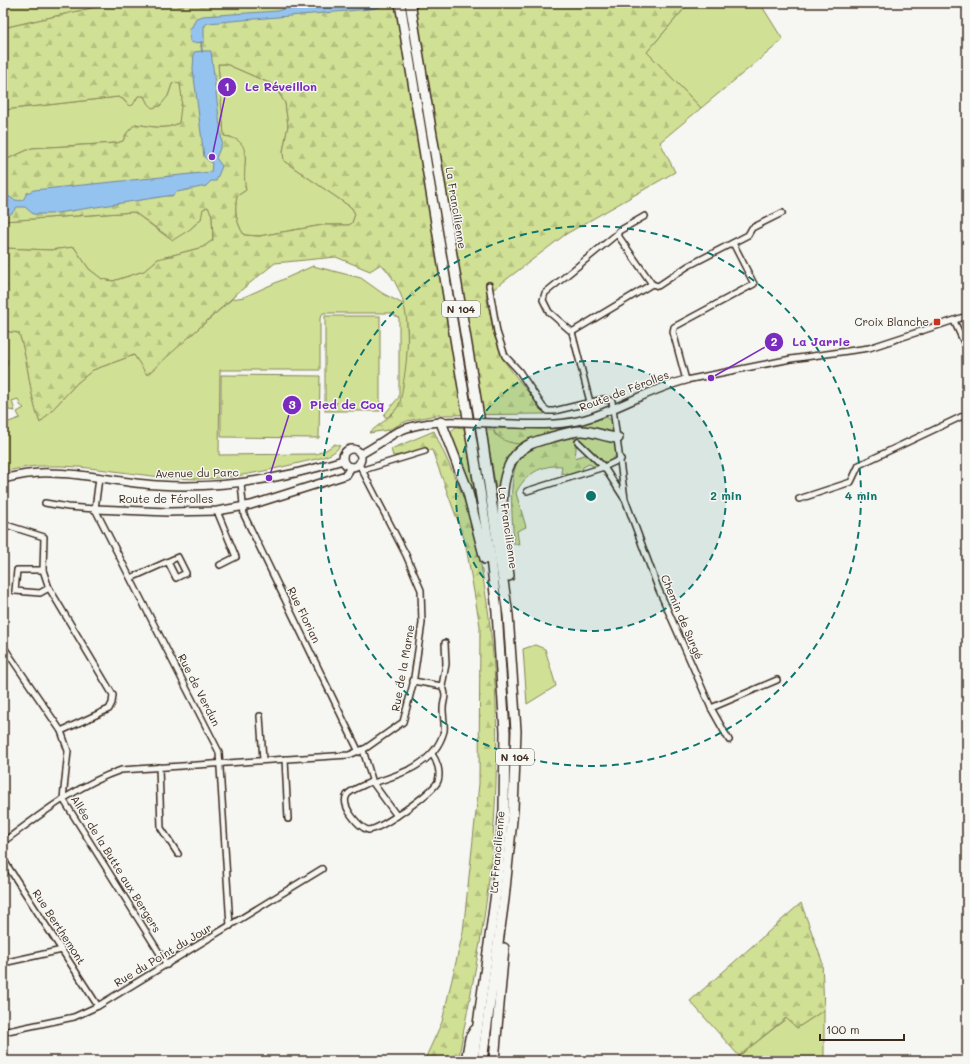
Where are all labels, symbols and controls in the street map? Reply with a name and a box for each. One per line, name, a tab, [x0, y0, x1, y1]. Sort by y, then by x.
callout: Le Réveillon	[217, 75, 325, 99]
text: 1	[224, 78, 230, 94]
text: Le Réveillon	[245, 78, 317, 94]
street label: La Francilienne	[443, 166, 470, 250]
road number: N 104	[442, 301, 480, 317]
place label: Croix Blanche	[855, 314, 929, 329]
marker: Croix Blanche	[932, 317, 942, 327]
callout: La Jarrie	[764, 330, 858, 354]
text: 2	[771, 333, 778, 349]
text: La Jarrie	[792, 333, 850, 349]
street label: Route de Férolles	[577, 367, 671, 415]
callout: Pied de Coq	[282, 393, 392, 417]
text: 3	[288, 396, 296, 412]
text: Pied de Coq	[310, 396, 384, 412]
street label: Avenue du Parc	[155, 464, 239, 481]
street label: La Francilienne	[495, 486, 522, 570]
text: 2 min	[710, 487, 742, 503]
text: 4 min	[845, 487, 877, 503]
centre of rings	[584, 489, 598, 503]
street label: Route de Férolles	[119, 491, 213, 506]
street label: Chemin de Surgé	[658, 572, 707, 662]
street label: Rue Florian	[284, 584, 324, 645]
street label: Rue de la Marne	[387, 623, 418, 712]
street label: Rue de Verdun	[175, 651, 224, 728]
road number: N 104	[496, 749, 534, 765]
street label: Allée de la Butte aux Bergers	[68, 792, 165, 935]
street label: La Francilienne	[485, 810, 508, 894]
street label: Rue Berthemont	[30, 886, 89, 967]
street label: Rue du Point du Jour	[111, 919, 214, 990]
scale bar	[820, 1016, 904, 1042]
text: 100 m	[826, 1021, 860, 1037]

